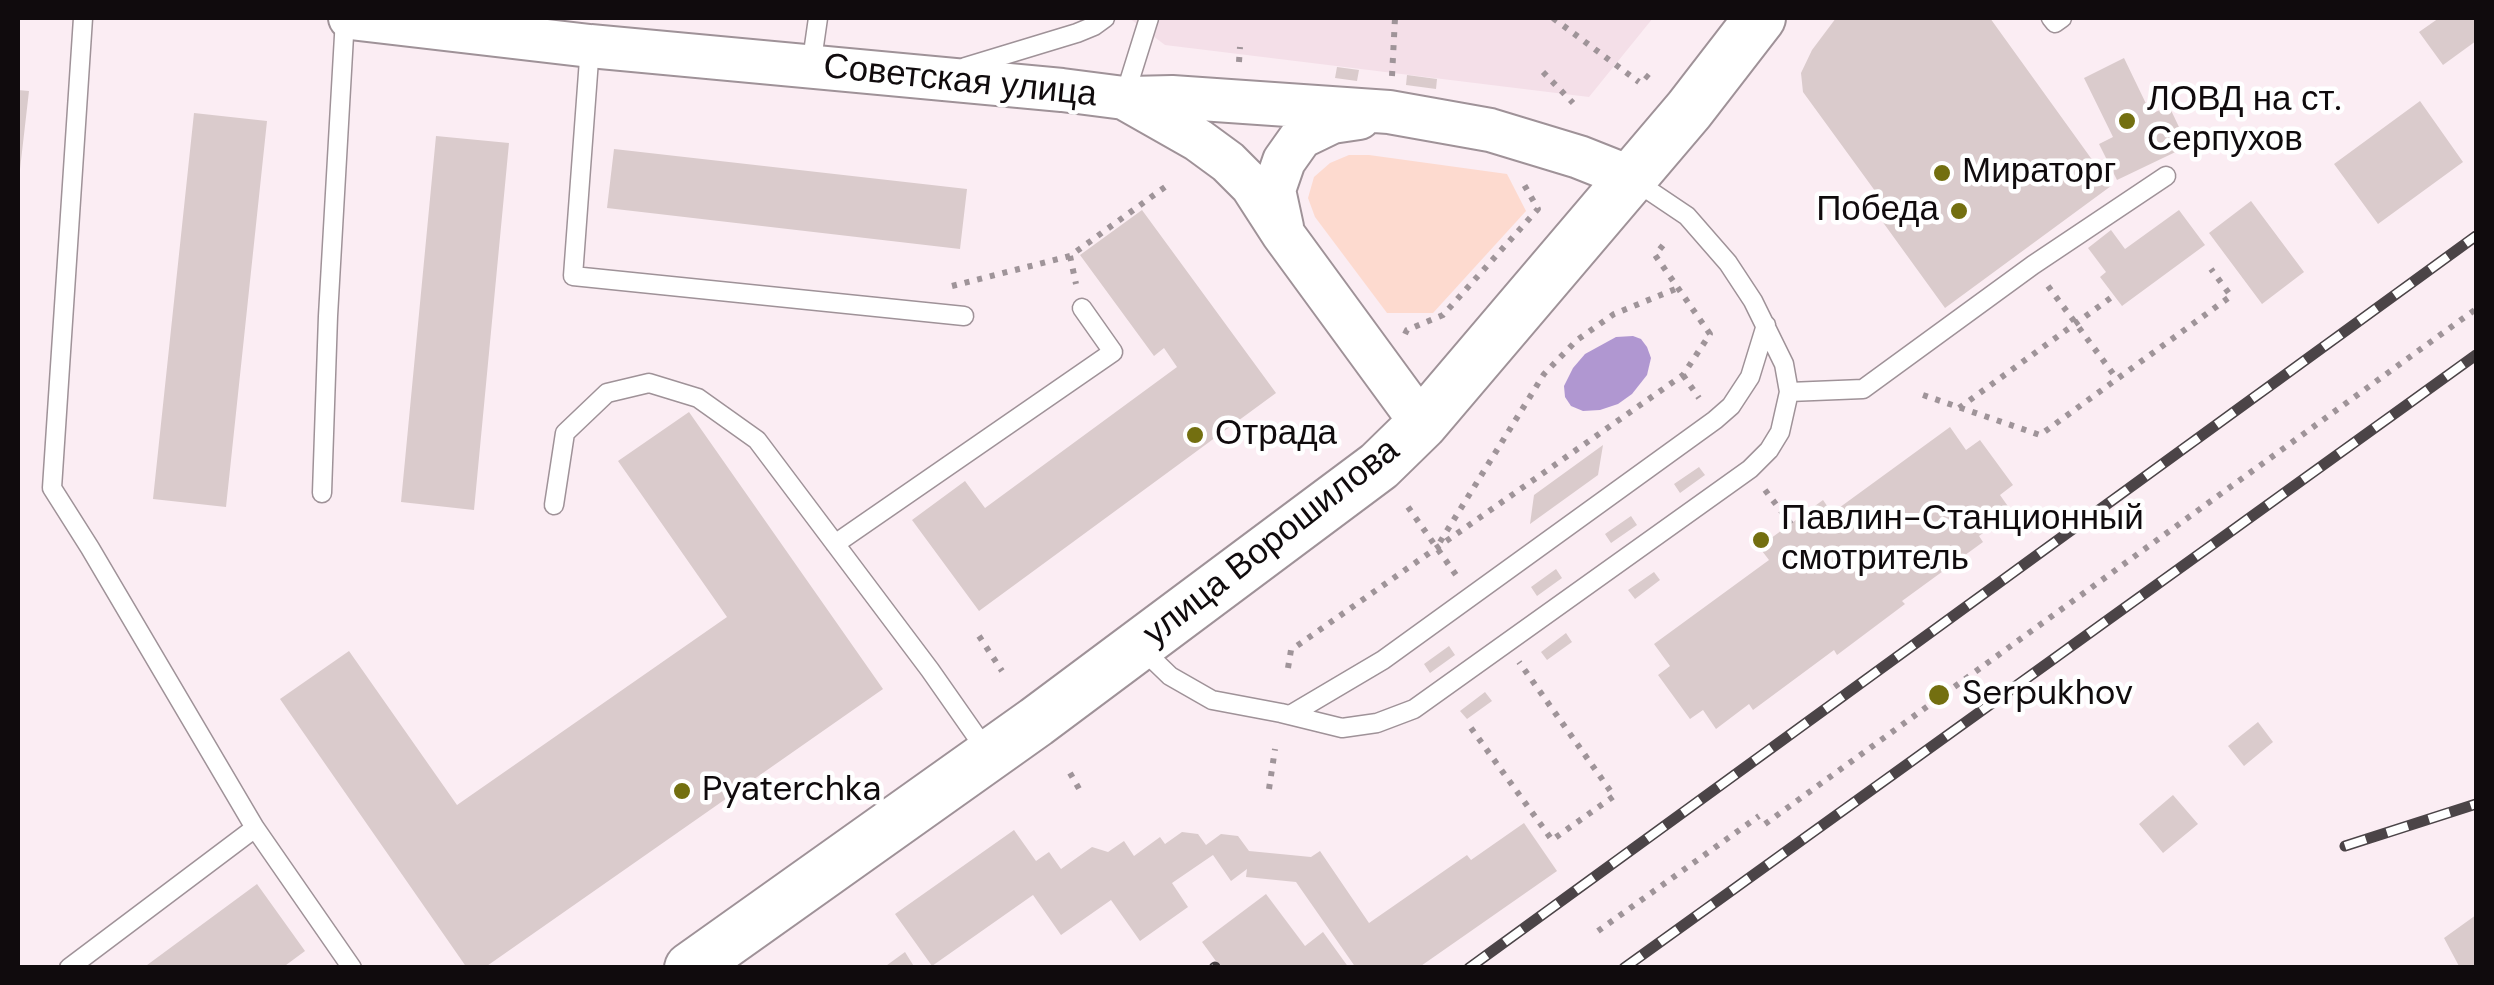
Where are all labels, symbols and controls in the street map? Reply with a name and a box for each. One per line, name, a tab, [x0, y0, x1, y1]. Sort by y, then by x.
street label: Советская улица	[821, 47, 1099, 117]
place label: ЛОВД на ст. Серпухов	[2147, 80, 2341, 162]
marker: ЛОВД на ст. Серпухов	[2116, 110, 2138, 132]
place label: Мираторг	[1962, 152, 2116, 194]
marker: Мираторг	[1931, 162, 1953, 184]
place label: Победа	[1816, 190, 1939, 232]
marker: Победа	[1948, 200, 1970, 222]
place label: Отрада	[1215, 414, 1337, 456]
marker: Отрада	[1184, 424, 1206, 446]
street label: улица Ворошилова	[1136, 430, 1408, 656]
place label: Павлин-Станционный смотритель	[1781, 499, 2144, 581]
marker: Павлин-Станционный смотритель	[1750, 529, 1772, 551]
place label: Serpukhov	[1962, 674, 2133, 716]
marker: Serpukhov	[1926, 682, 1952, 708]
place label: Pyaterchka	[702, 770, 881, 812]
marker: Pyaterchka	[671, 780, 693, 802]

